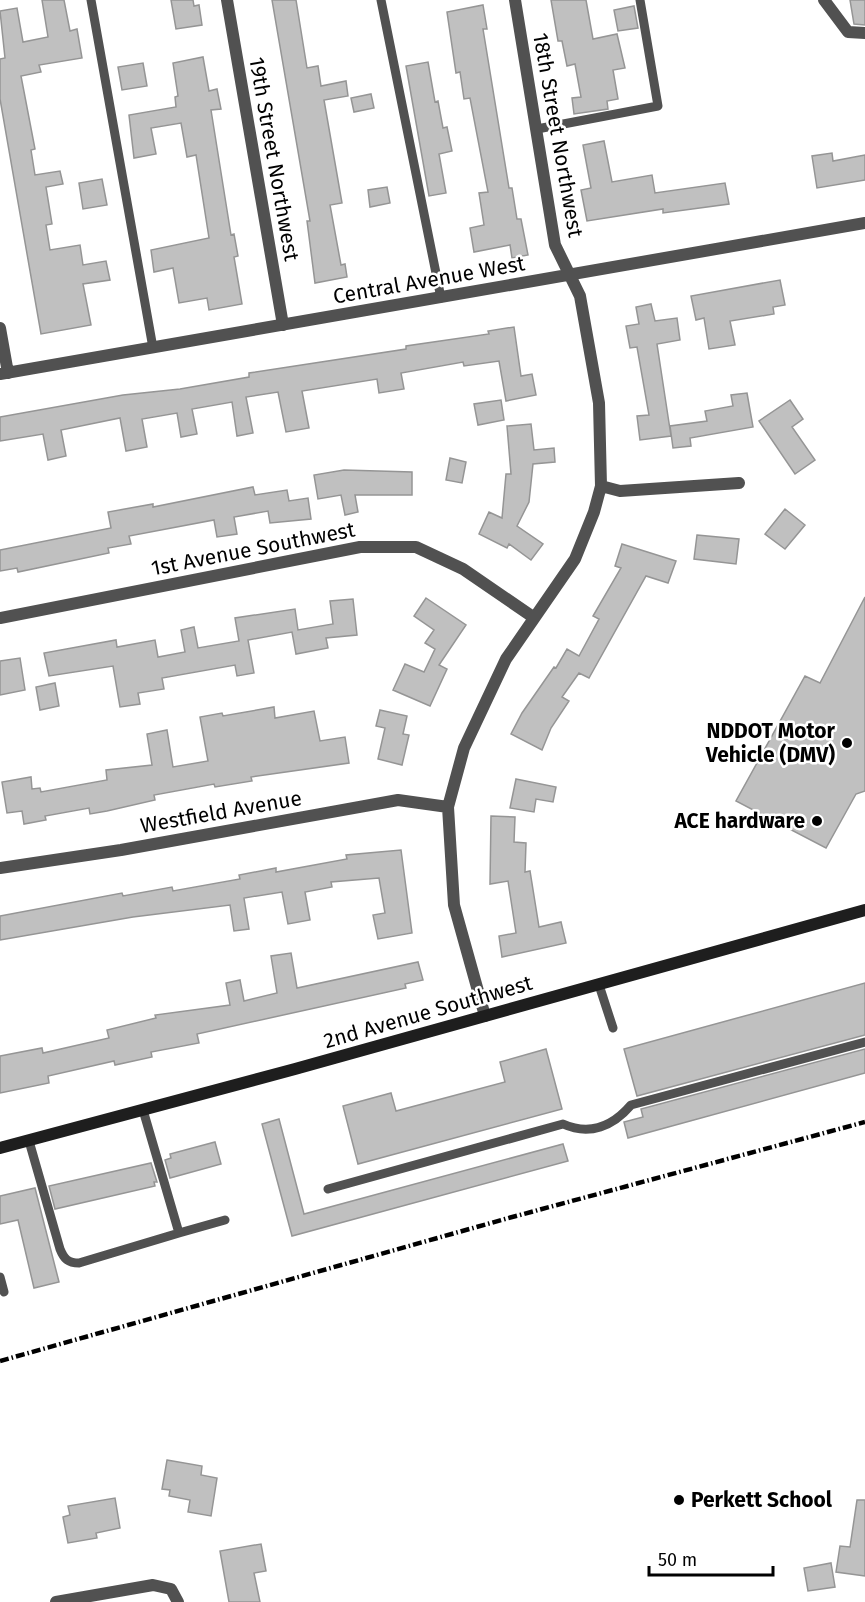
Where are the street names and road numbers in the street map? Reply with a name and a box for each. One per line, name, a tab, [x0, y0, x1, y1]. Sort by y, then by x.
street label: 18th Street Northwest	[527, 31, 589, 240]
street label: 19th Street Northwest	[243, 55, 305, 263]
street label: Central Avenue West	[331, 250, 527, 310]
street label: 1st Avenue Southwest	[149, 516, 357, 582]
street label: Westfield Avenue	[138, 785, 304, 839]
street label: 2nd Avenue Southwest	[321, 970, 536, 1054]

